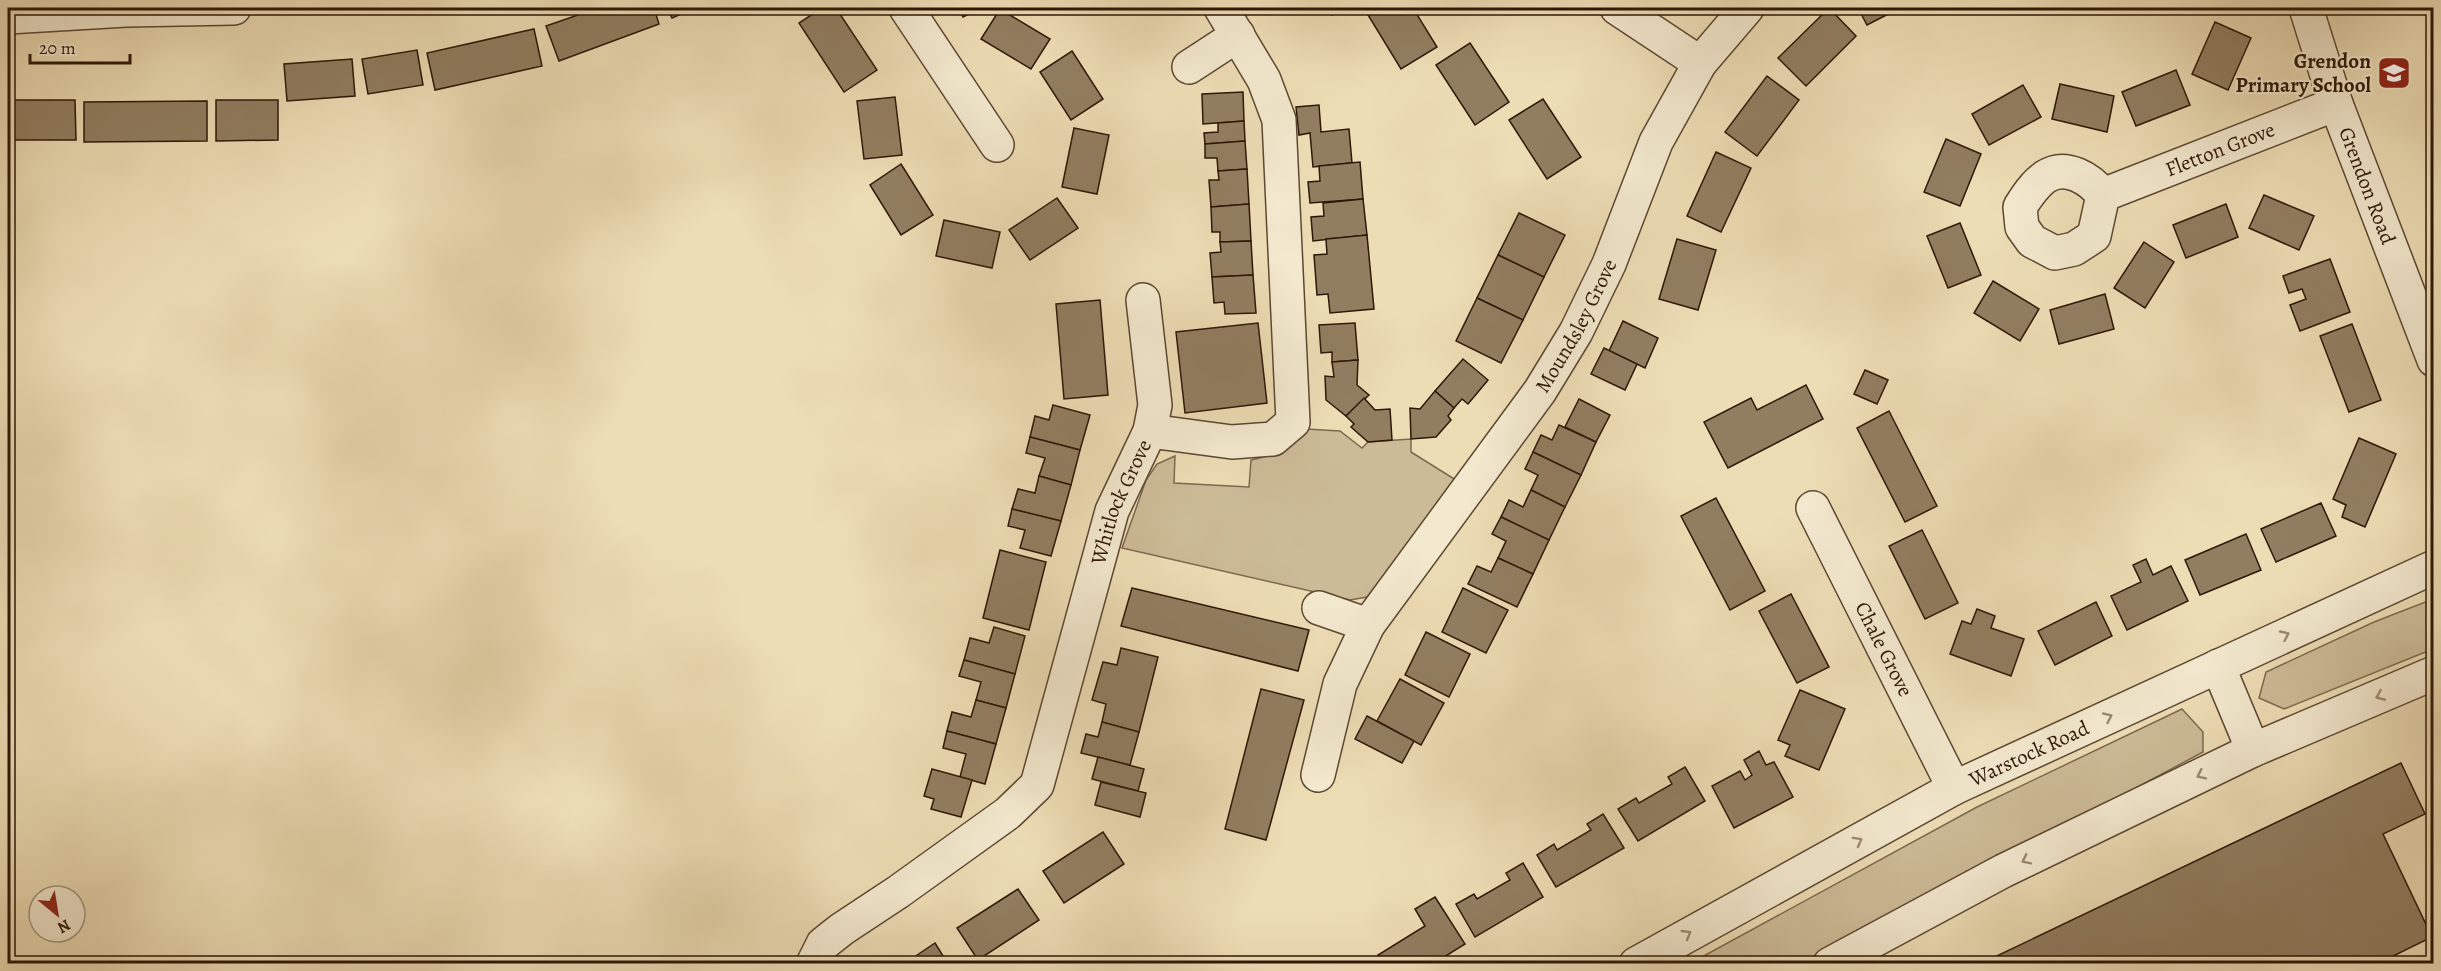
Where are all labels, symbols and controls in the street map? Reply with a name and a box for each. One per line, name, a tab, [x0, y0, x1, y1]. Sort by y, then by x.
scale bar	[30, 27, 130, 65]
text: 20 m	[39, 36, 76, 60]
place label: Grendon Primary School	[2236, 47, 2371, 99]
school or university icon: Grendon Primary School	[2376, 55, 2412, 91]
street label: Fletton Grove	[2161, 115, 2279, 183]
street label: Grendon Road	[2332, 123, 2403, 249]
street label: Moundsley Grove	[1528, 254, 1623, 398]
street label: Whitlock Grove	[1084, 435, 1158, 569]
street label: Chale Grove	[1848, 597, 1920, 701]
one-way arrow	[2279, 631, 2290, 643]
one-way arrow	[2375, 689, 2386, 701]
one-way arrow	[2102, 713, 2113, 725]
street label: Warstock Road	[1964, 714, 2094, 794]
one-way arrow	[2197, 768, 2208, 780]
one-way arrow	[1852, 837, 1862, 848]
one-way arrow	[2021, 852, 2032, 864]
north arrow	[27, 884, 87, 944]
text: N	[53, 914, 75, 939]
one-way arrow	[1681, 930, 1691, 941]

